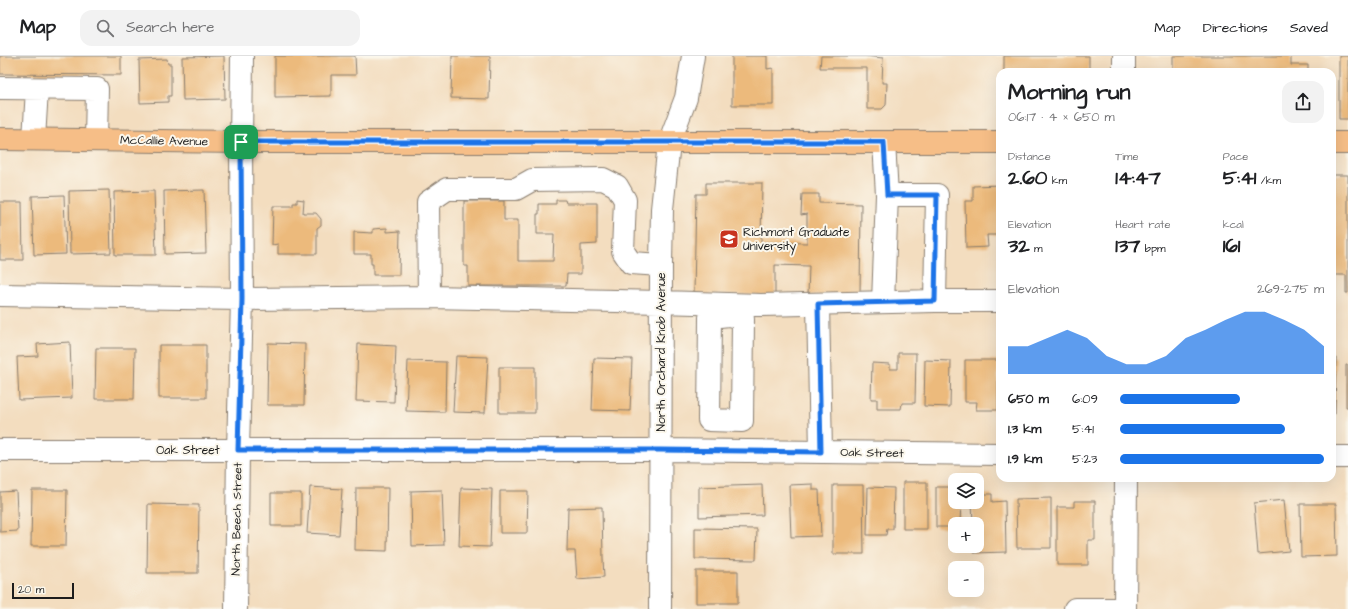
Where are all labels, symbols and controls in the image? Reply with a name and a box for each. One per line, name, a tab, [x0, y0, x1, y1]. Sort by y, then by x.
search box	[80, 10, 360, 46]
text: Map	[20, 14, 56, 41]
icon: search	[94, 17, 116, 39]
text: Search here	[126, 17, 215, 38]
text: Map	[1154, 18, 1181, 38]
text: Directions	[1203, 18, 1268, 38]
text: Saved	[1290, 18, 1328, 38]
text: Morning run	[1008, 77, 1131, 108]
button: share	[1282, 81, 1324, 123]
text: 06:17 · 4 × 650 m	[1008, 108, 1115, 126]
pin	[224, 125, 258, 159]
icon: arrive	[230, 131, 252, 153]
street label: McCallie Avenue	[120, 132, 209, 150]
text: Distance	[1008, 149, 1051, 164]
text: Time	[1115, 149, 1138, 164]
text: Pace	[1223, 149, 1248, 164]
text: 2.60	[1008, 164, 1047, 192]
text: 14:47	[1115, 164, 1161, 192]
text: 5:41	[1223, 164, 1256, 192]
text: km	[1047, 173, 1067, 188]
text: /km	[1256, 173, 1281, 188]
text: Elevation	[1008, 217, 1051, 232]
text: Heart rate	[1115, 217, 1171, 232]
text: kcal	[1223, 217, 1244, 232]
place label: Richmont Graduate University	[743, 224, 850, 256]
school or university icon: Richmont Graduate University	[718, 228, 740, 250]
text: 32	[1008, 232, 1030, 260]
text: 137	[1115, 232, 1140, 260]
text: 161	[1223, 232, 1240, 260]
text: m	[1030, 241, 1043, 256]
text: bpm	[1140, 241, 1166, 256]
street label: North Orchard Knob Avenue	[653, 272, 670, 431]
text: Elevation	[1008, 280, 1059, 298]
text: 269–275 m	[1257, 280, 1324, 298]
text: 650 m	[1008, 390, 1049, 408]
text: 6:09	[1072, 390, 1098, 408]
text: 1.3 km	[1008, 420, 1041, 438]
text: 5:41	[1072, 420, 1094, 438]
street label: Oak Street	[156, 442, 220, 459]
street label: Oak Street	[840, 444, 904, 462]
text: 1.9 km	[1008, 450, 1042, 468]
text: 5:23	[1072, 450, 1097, 468]
street label: North Beech Street	[228, 462, 246, 576]
map controls	[948, 473, 984, 597]
button: layers	[948, 473, 984, 509]
button: +	[948, 517, 984, 553]
button: −	[948, 561, 984, 597]
scale bar	[12, 581, 74, 600]
text: 20 m	[18, 582, 44, 597]

